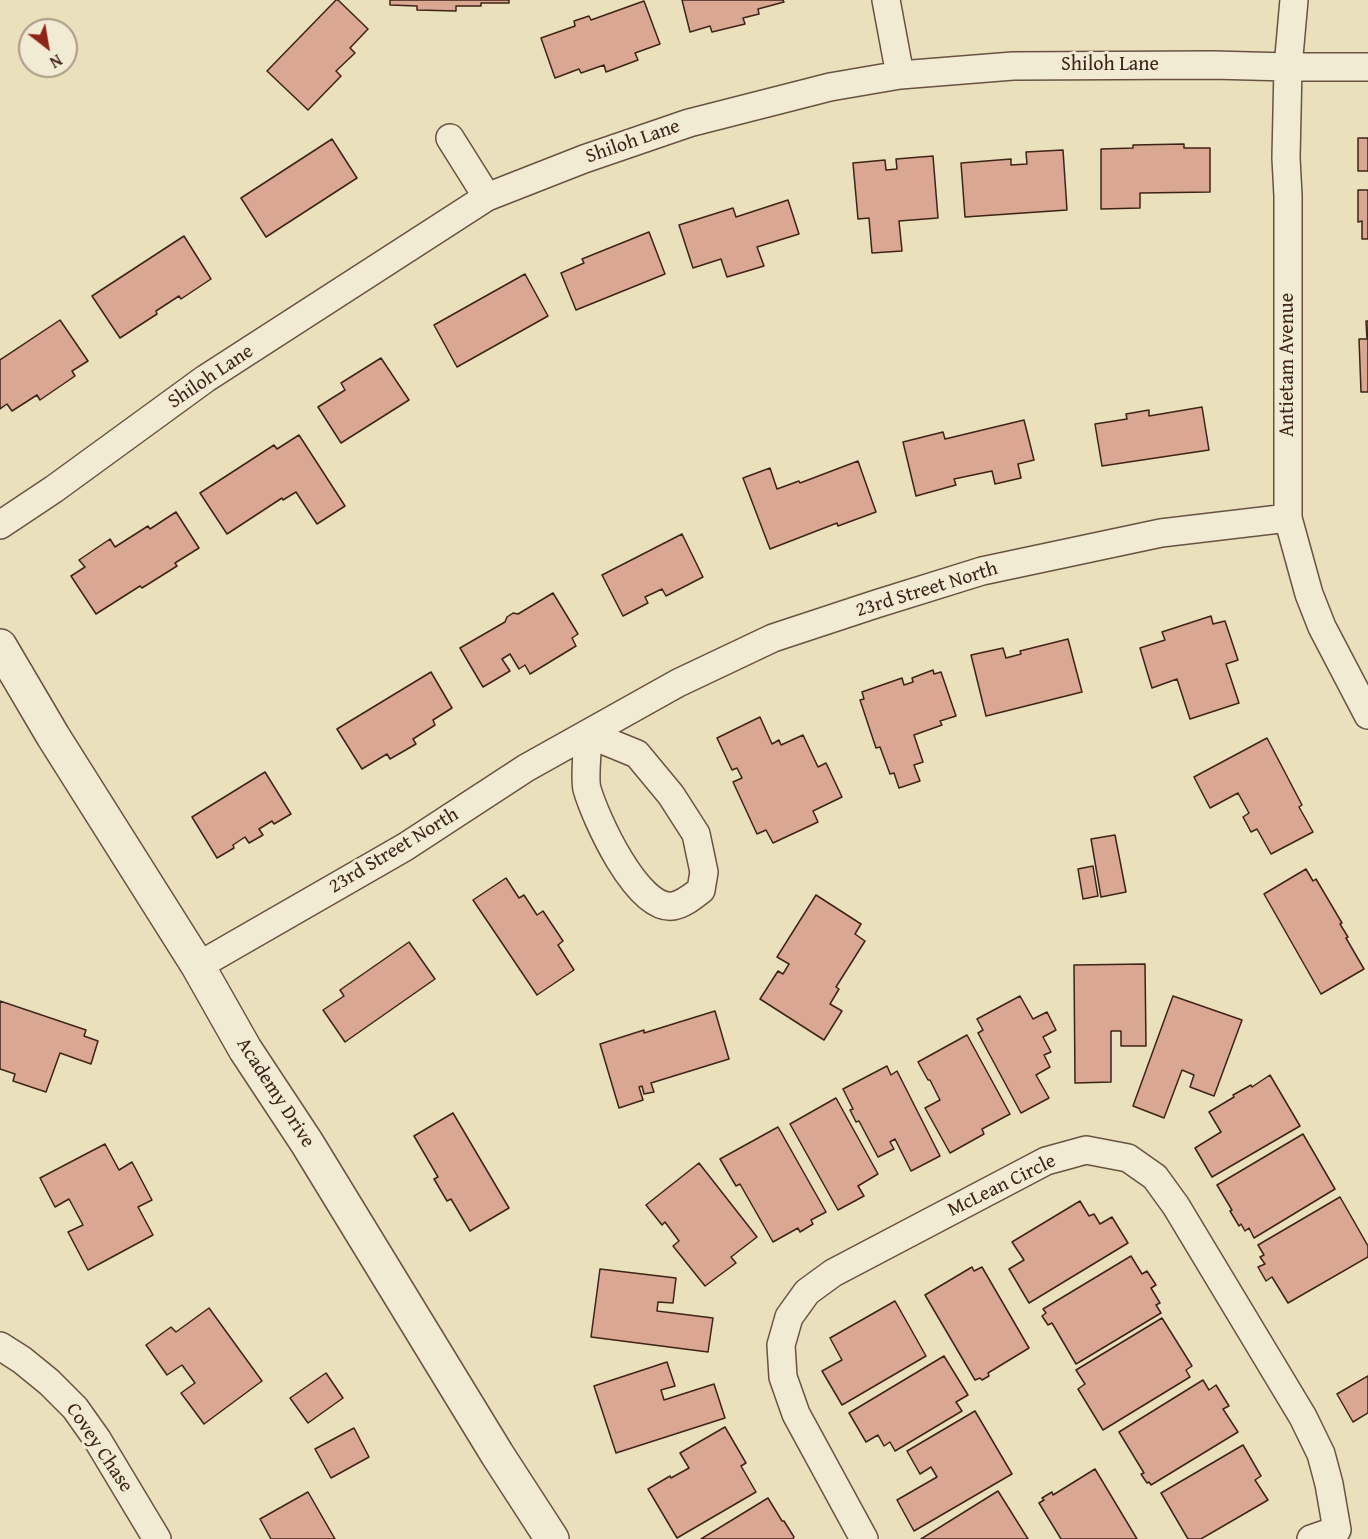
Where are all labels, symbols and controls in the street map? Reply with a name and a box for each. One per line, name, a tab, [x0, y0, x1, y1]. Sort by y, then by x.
north arrow	[18, 18, 78, 78]
text: N	[45, 49, 67, 75]
street label: Shiloh Lane	[1061, 53, 1159, 77]
street label: Shiloh Lane	[583, 115, 683, 169]
street label: Antietam Avenue	[1276, 293, 1300, 437]
street label: Shiloh Lane	[164, 340, 258, 414]
street label: 23rd Street North	[853, 557, 1001, 623]
street label: 23rd Street North	[325, 803, 463, 899]
street label: Academy Drive	[231, 1034, 319, 1152]
street label: McLean Circle	[944, 1149, 1060, 1223]
street label: Covey Chase	[60, 1399, 138, 1497]

